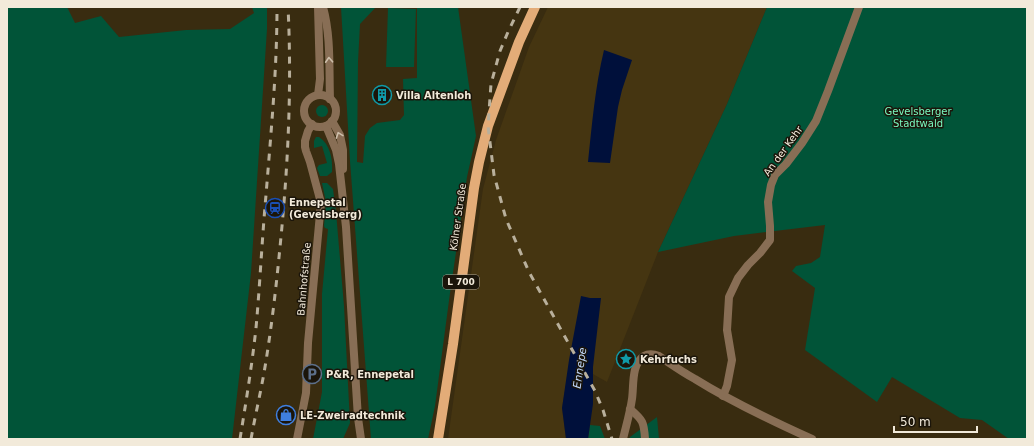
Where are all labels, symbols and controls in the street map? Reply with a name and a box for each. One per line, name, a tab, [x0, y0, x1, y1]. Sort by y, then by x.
one-way arrow	[325, 57, 333, 63]
building icon: Villa Altenloh	[371, 84, 393, 106]
place label: Villa Altenloh	[396, 90, 471, 101]
park label: Gevelsberger Stadtwald	[884, 106, 952, 129]
street label: An der Kehr	[761, 123, 805, 178]
one-way arrow	[335, 132, 343, 139]
street label: Kölner Straße	[448, 183, 468, 251]
station icon: Ennepetal (Gevelsberg)	[264, 197, 286, 219]
place label: Ennepetal (Gevelsberg)	[289, 197, 362, 220]
street label: Bahnhofstraße	[295, 242, 313, 316]
road number: L 700	[443, 275, 479, 289]
water label: Ennepe	[571, 346, 589, 389]
place icon: Kehrfuchs	[615, 348, 637, 370]
place label: Kehrfuchs	[640, 354, 697, 365]
parking icon: P&R, Ennepetal	[301, 363, 323, 385]
place label: P&R, Ennepetal	[326, 369, 414, 380]
shop icon: LE-Zweiradtechnik	[275, 404, 297, 426]
scale bar	[894, 408, 977, 434]
place label: LE-Zweiradtechnik	[300, 410, 405, 421]
text: 50 m	[900, 415, 931, 429]

